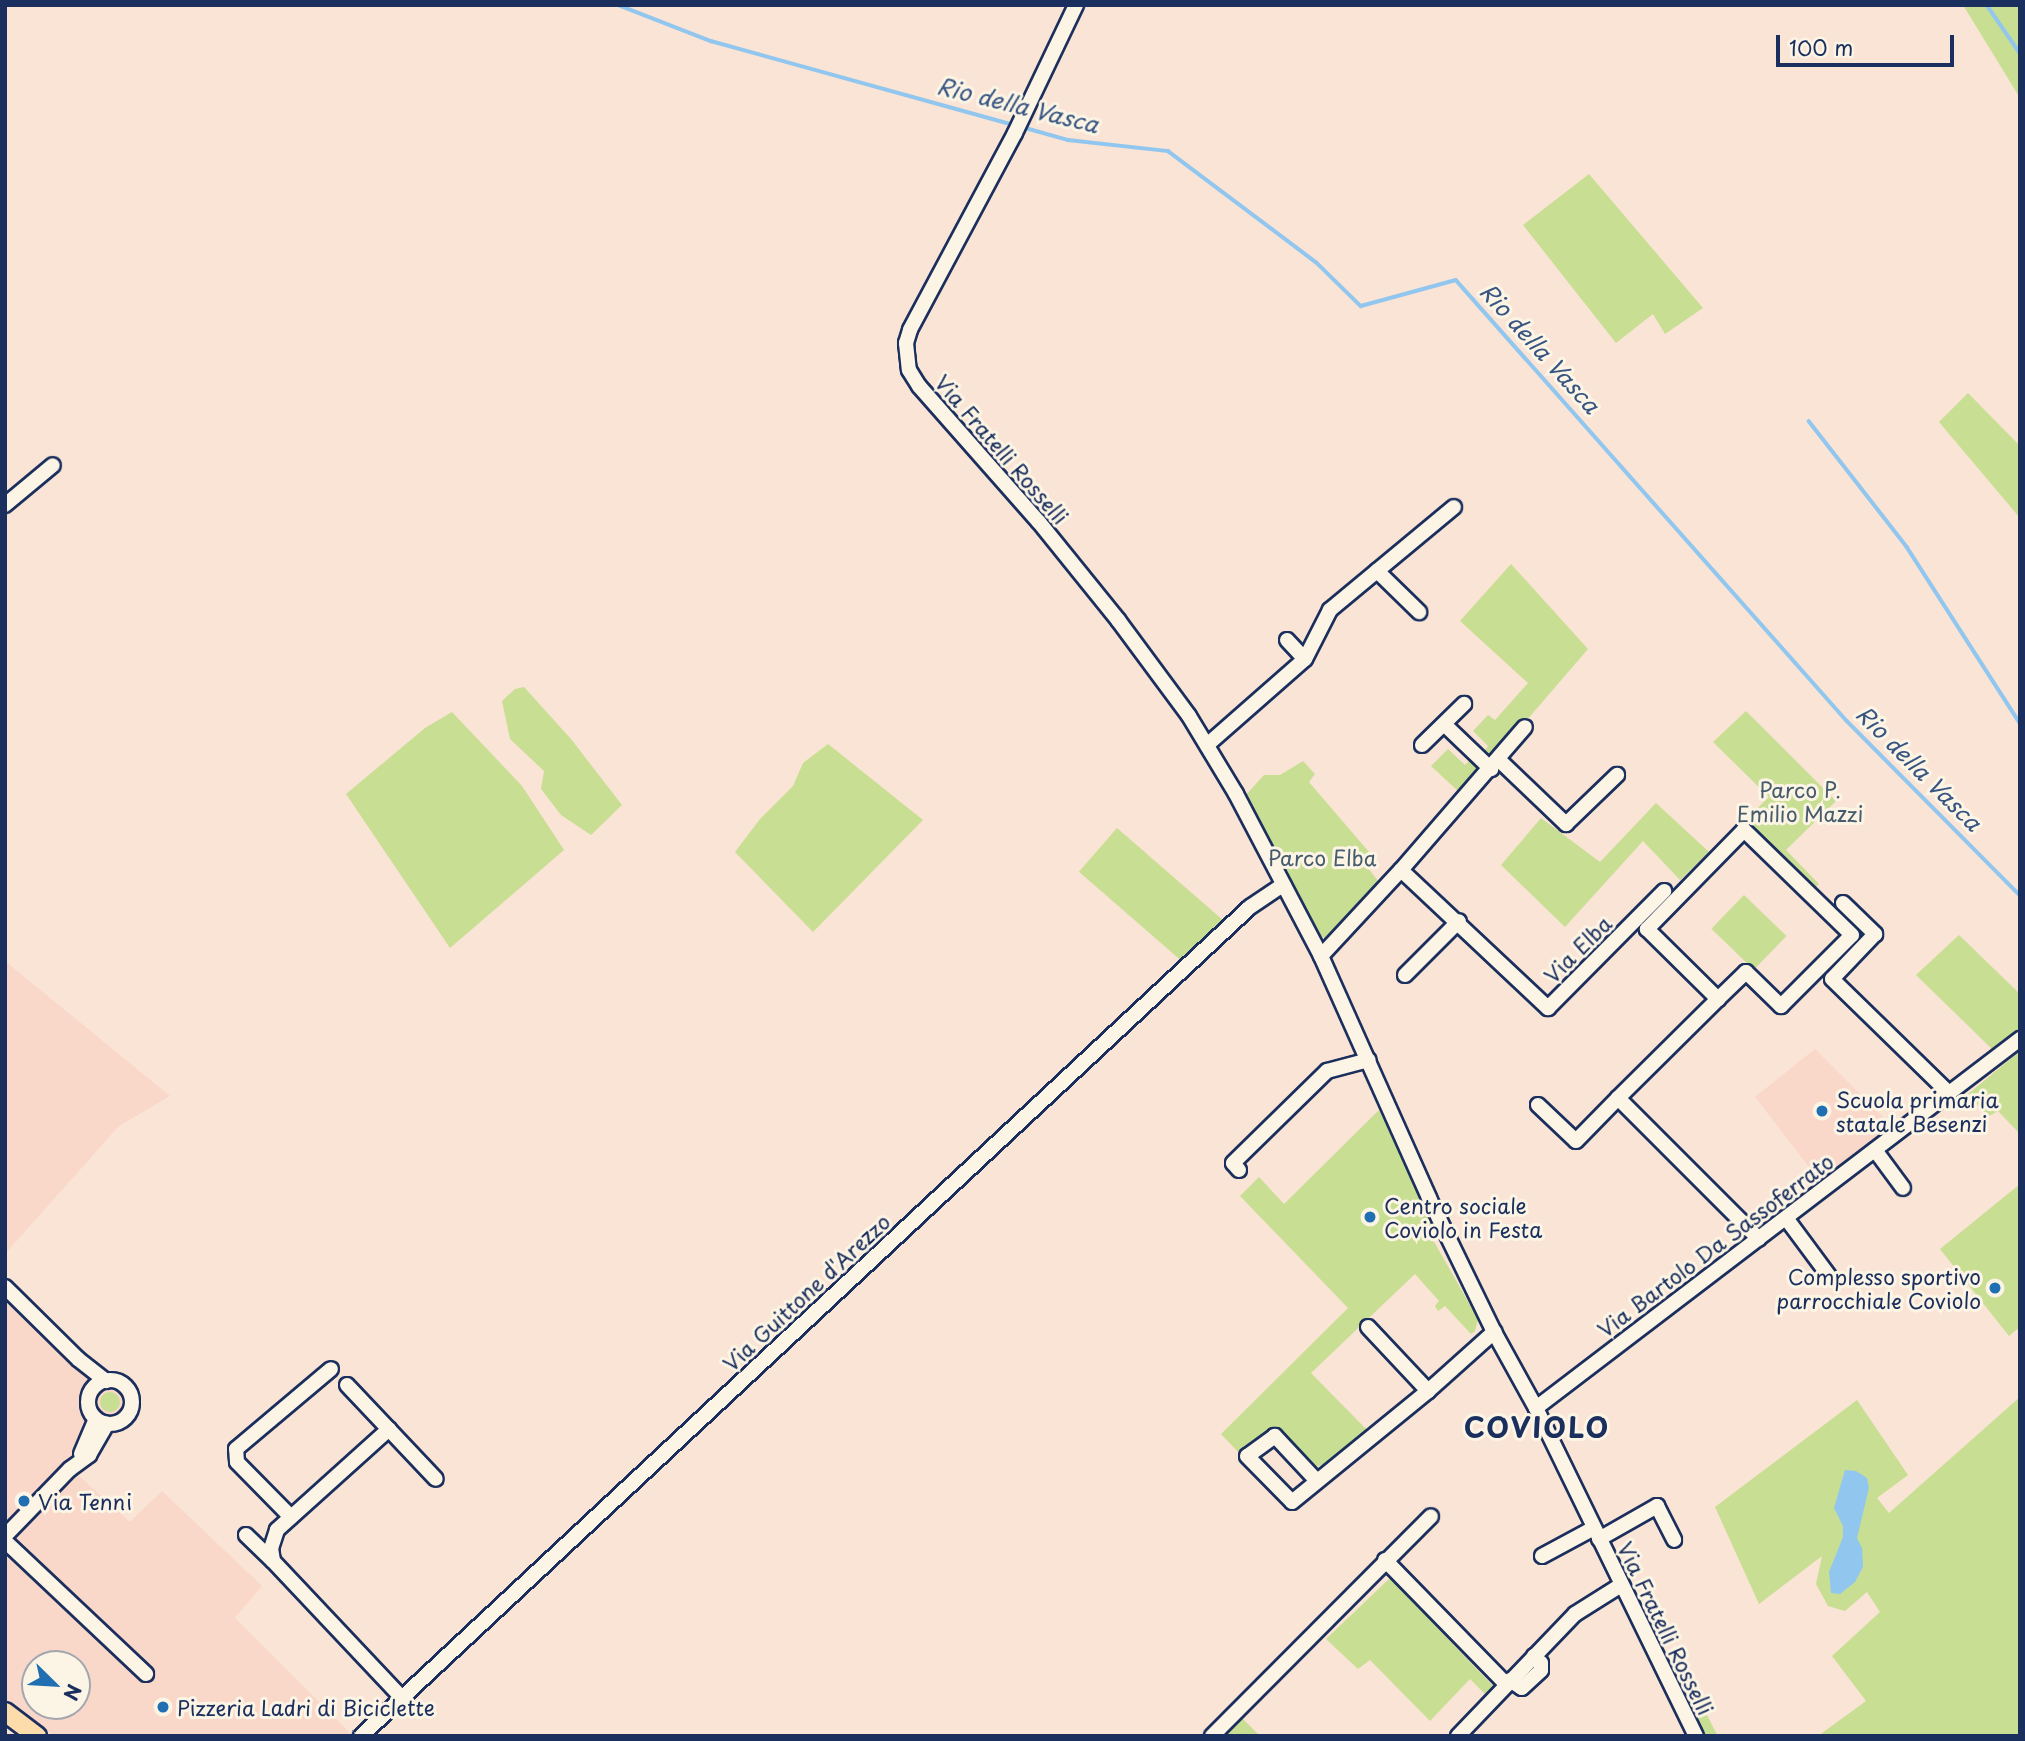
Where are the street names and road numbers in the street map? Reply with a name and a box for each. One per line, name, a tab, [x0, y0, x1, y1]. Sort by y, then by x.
street label: Via Fratelli Rosselli	[930, 369, 1074, 529]
street label: Via Elba	[1538, 910, 1616, 988]
street label: Via Bartolo Da Sassoferrato	[1593, 1149, 1837, 1341]
street label: Via Guittone d'Arezzo	[717, 1208, 895, 1376]
street label: Via Fratelli Rosselli	[1613, 1537, 1719, 1719]

